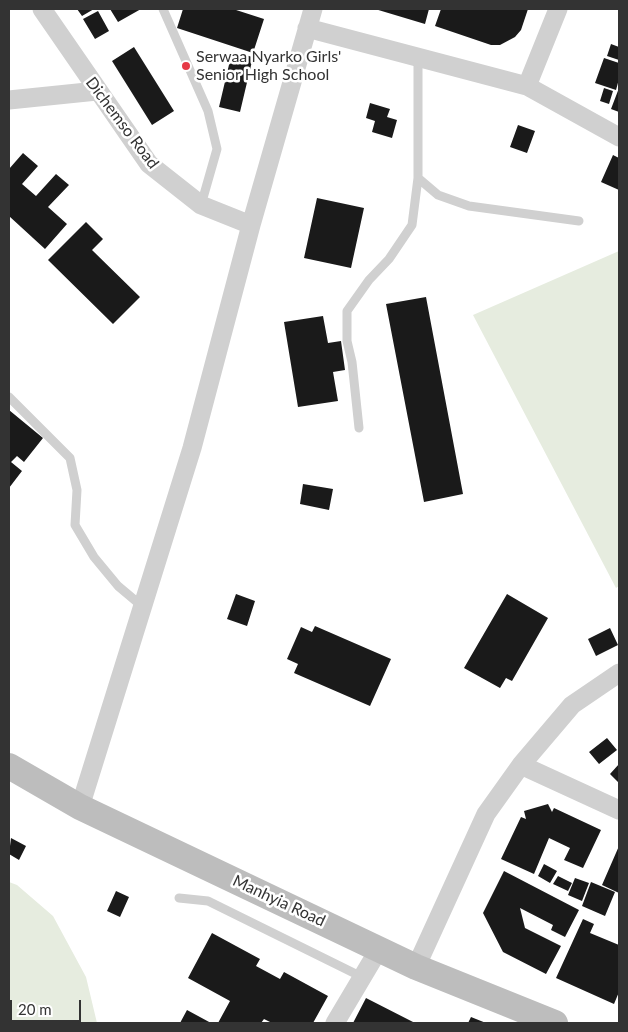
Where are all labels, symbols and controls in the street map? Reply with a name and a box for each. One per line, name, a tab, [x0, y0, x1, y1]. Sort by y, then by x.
place label: Serwaa Nyarko Girls' Senior High School	[196, 47, 341, 85]
marker: Serwaa Nyarko Girls' Senior High School	[180, 60, 192, 72]
street label: Dichemso Road	[81, 73, 163, 173]
street label: Manhyia Road	[230, 871, 328, 931]
scale bar	[12, 990, 84, 1022]
text: 20 m	[18, 1000, 52, 1018]

